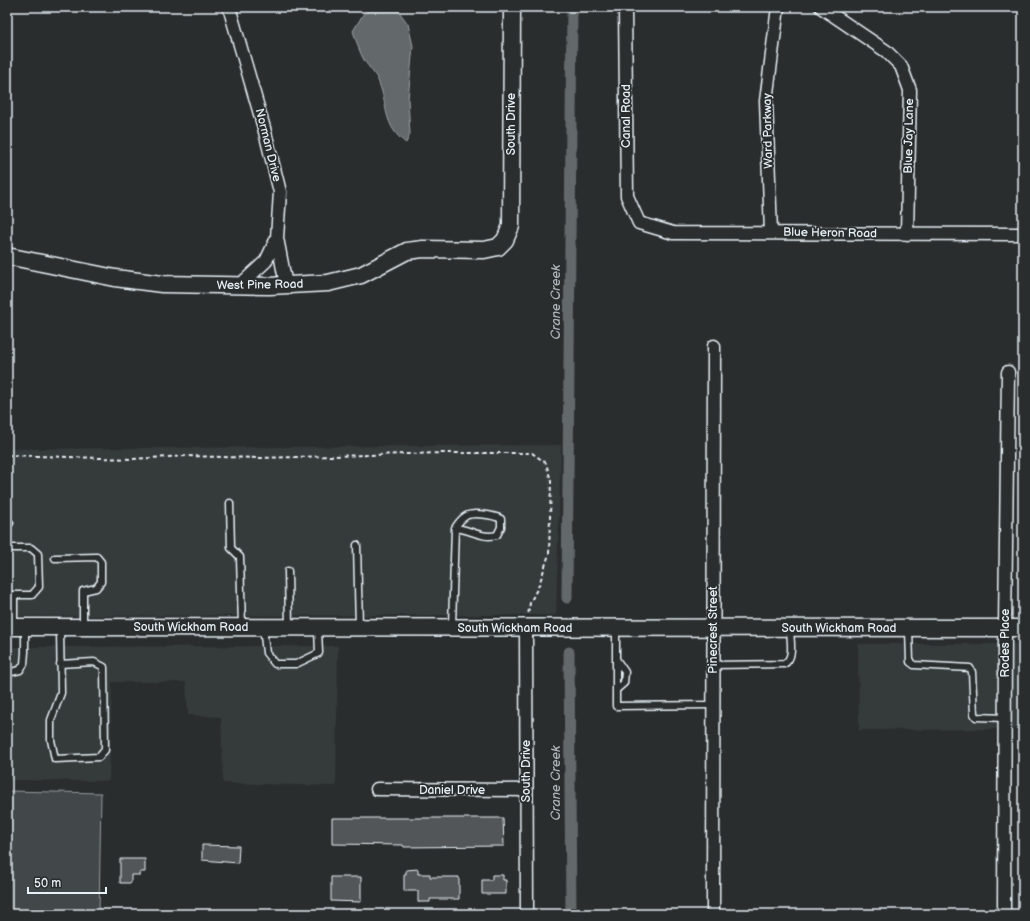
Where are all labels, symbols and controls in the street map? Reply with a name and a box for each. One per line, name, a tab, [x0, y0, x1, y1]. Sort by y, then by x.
street label: Canal Road	[619, 84, 634, 148]
street label: South Drive	[504, 93, 519, 155]
street label: Ward Parkway	[760, 93, 776, 169]
street label: Blue Jay Lane	[901, 98, 917, 174]
street label: Norman Drive	[252, 107, 284, 183]
street label: Blue Heron Road	[783, 225, 877, 241]
water label: Crane Creek	[548, 264, 564, 339]
street label: West Pine Road	[217, 277, 304, 293]
street label: Pinecrest Street	[706, 586, 721, 674]
street label: Rodes Place	[998, 609, 1013, 677]
street label: South Wickham Road	[134, 620, 249, 635]
street label: South Wickham Road	[458, 621, 573, 636]
street label: South Wickham Road	[782, 621, 897, 636]
street label: South Drive	[519, 740, 534, 802]
water label: Crane Creek	[548, 745, 564, 820]
street label: Daniel Drive	[419, 783, 485, 798]
scale bar	[28, 869, 106, 895]
text: 50 m	[34, 876, 61, 891]

